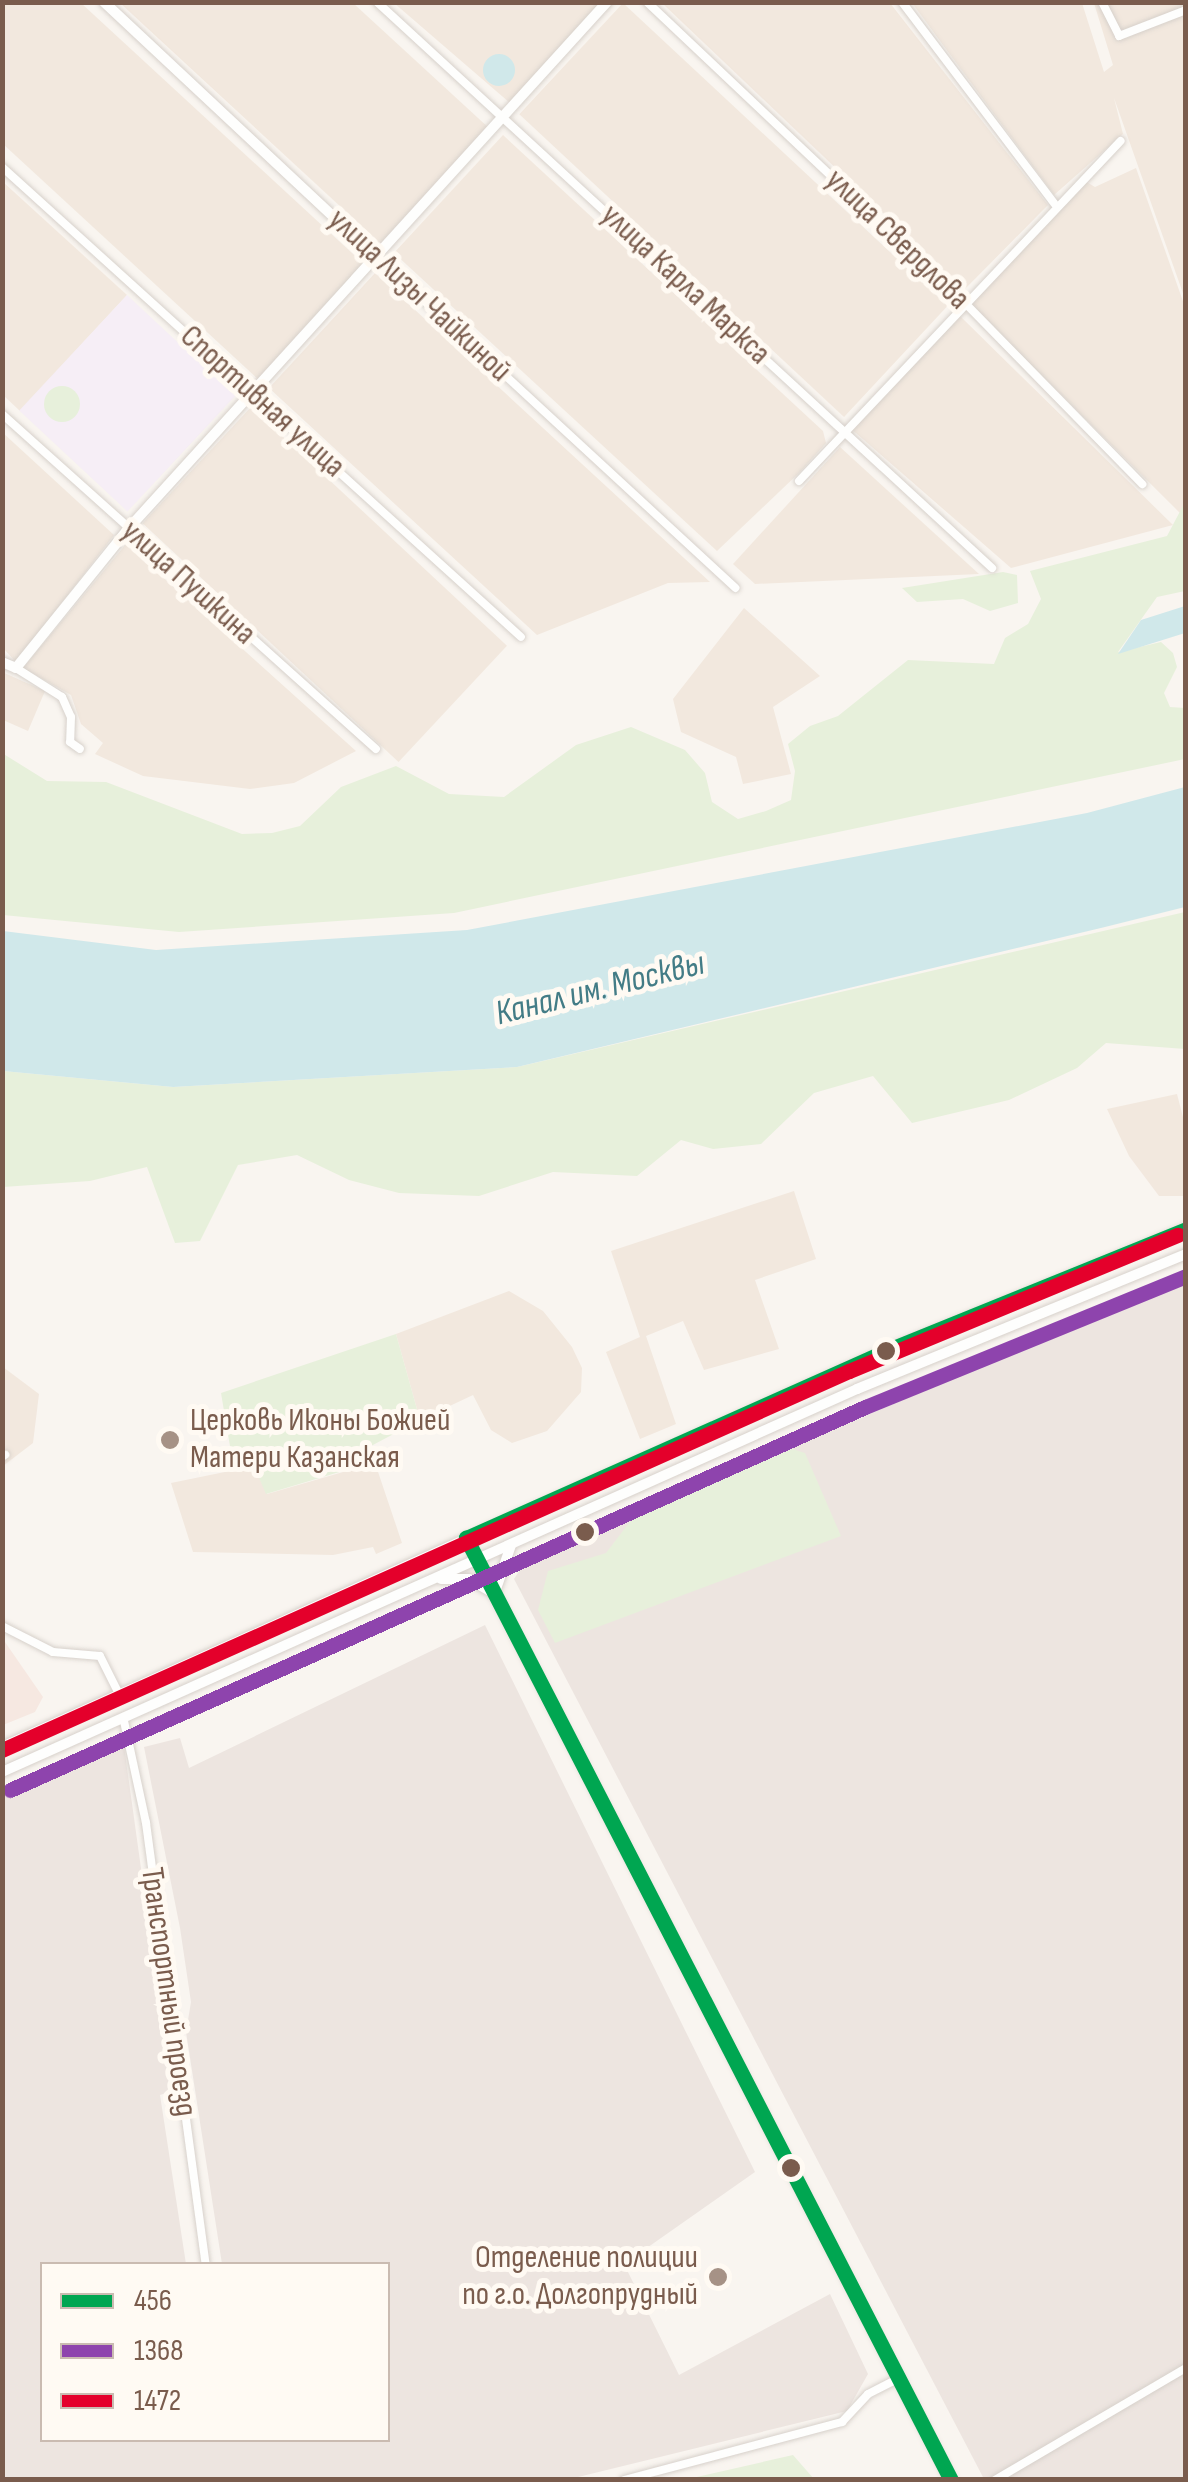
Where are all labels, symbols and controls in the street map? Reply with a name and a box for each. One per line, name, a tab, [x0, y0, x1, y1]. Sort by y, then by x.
street label: улица Свердлова	[817, 162, 977, 318]
street label: улица Карла Маркса	[592, 197, 778, 373]
street label: улица Лизы Чайкиной	[320, 201, 518, 391]
street label: Спортивная улица	[172, 318, 352, 486]
street label: улица Пушкина	[113, 513, 263, 653]
water label: Канал им. Москвы	[491, 943, 709, 1035]
unlabelled marker	[876, 1341, 896, 1361]
place label: Церковь Иконы Божией Матери Казанская	[190, 1403, 450, 1478]
marker: Церковь Иконы Божией Матери Казанская	[159, 1429, 181, 1451]
unlabelled marker	[575, 1522, 595, 1542]
street label: Транспортный проезд	[132, 1865, 204, 2119]
unlabelled marker	[781, 2158, 801, 2178]
place label: Отделение полиции по г.о. Долгопрудный	[462, 2240, 698, 2315]
legend	[40, 2262, 390, 2442]
marker: Отделение полиции по г.о. Долгопрудный	[707, 2266, 729, 2288]
text: 456	[134, 2283, 172, 2319]
text: 1368	[134, 2333, 183, 2369]
text: 1472	[134, 2383, 181, 2419]

